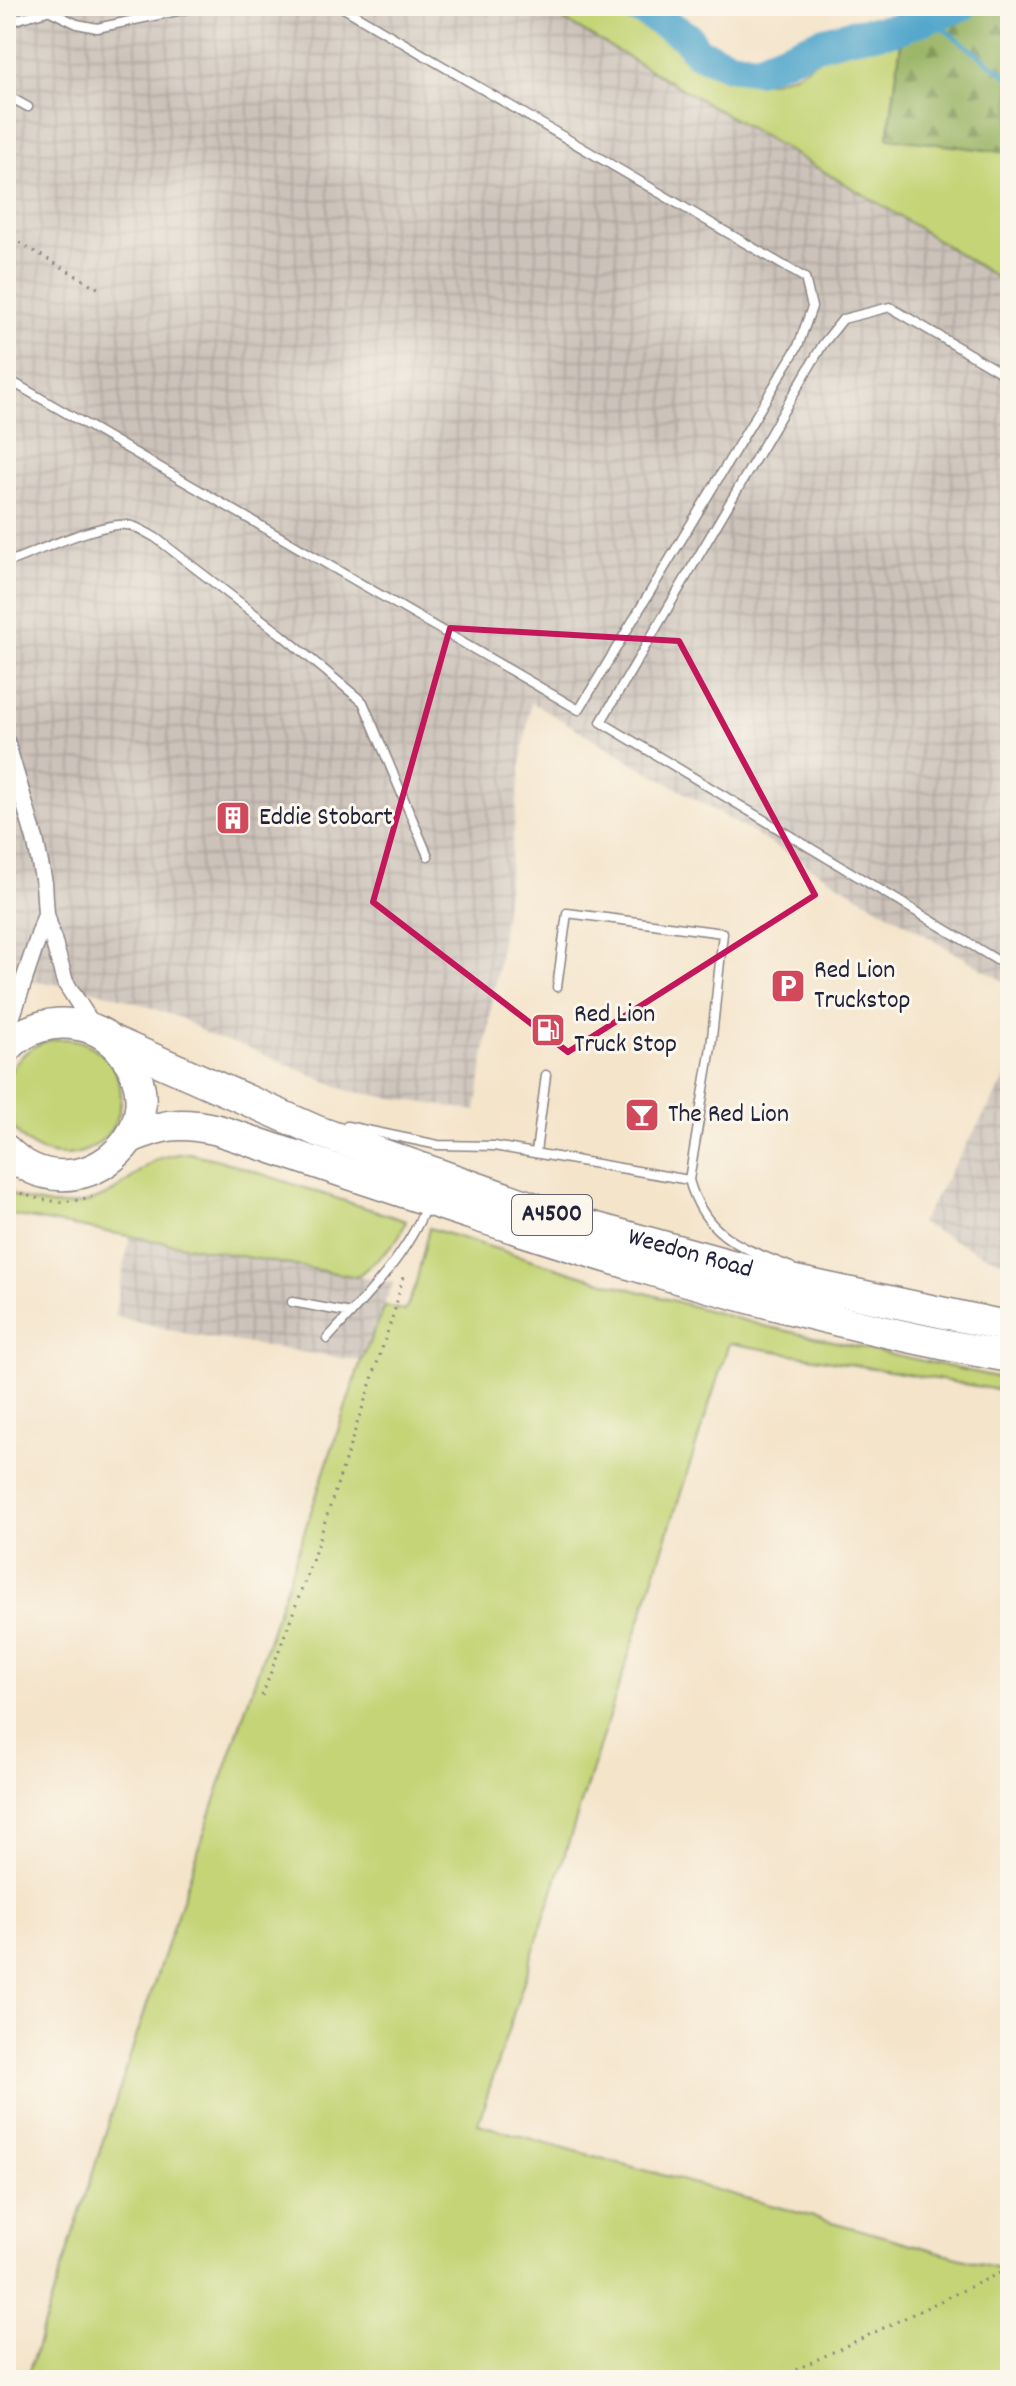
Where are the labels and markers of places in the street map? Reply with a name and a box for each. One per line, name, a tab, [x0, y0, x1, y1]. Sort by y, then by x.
building icon: Eddie Stobart	[214, 799, 252, 837]
place label: Eddie Stobart	[259, 800, 393, 837]
place label: Red Lion Truckstop	[814, 953, 910, 1020]
parking icon: Red Lion Truckstop	[769, 967, 807, 1005]
place label: Red Lion Truck Stop	[574, 997, 677, 1064]
fuel station icon: Red Lion Truck Stop	[529, 1011, 567, 1049]
bar icon: The Red Lion	[623, 1096, 661, 1134]
place label: The Red Lion	[668, 1097, 789, 1134]

